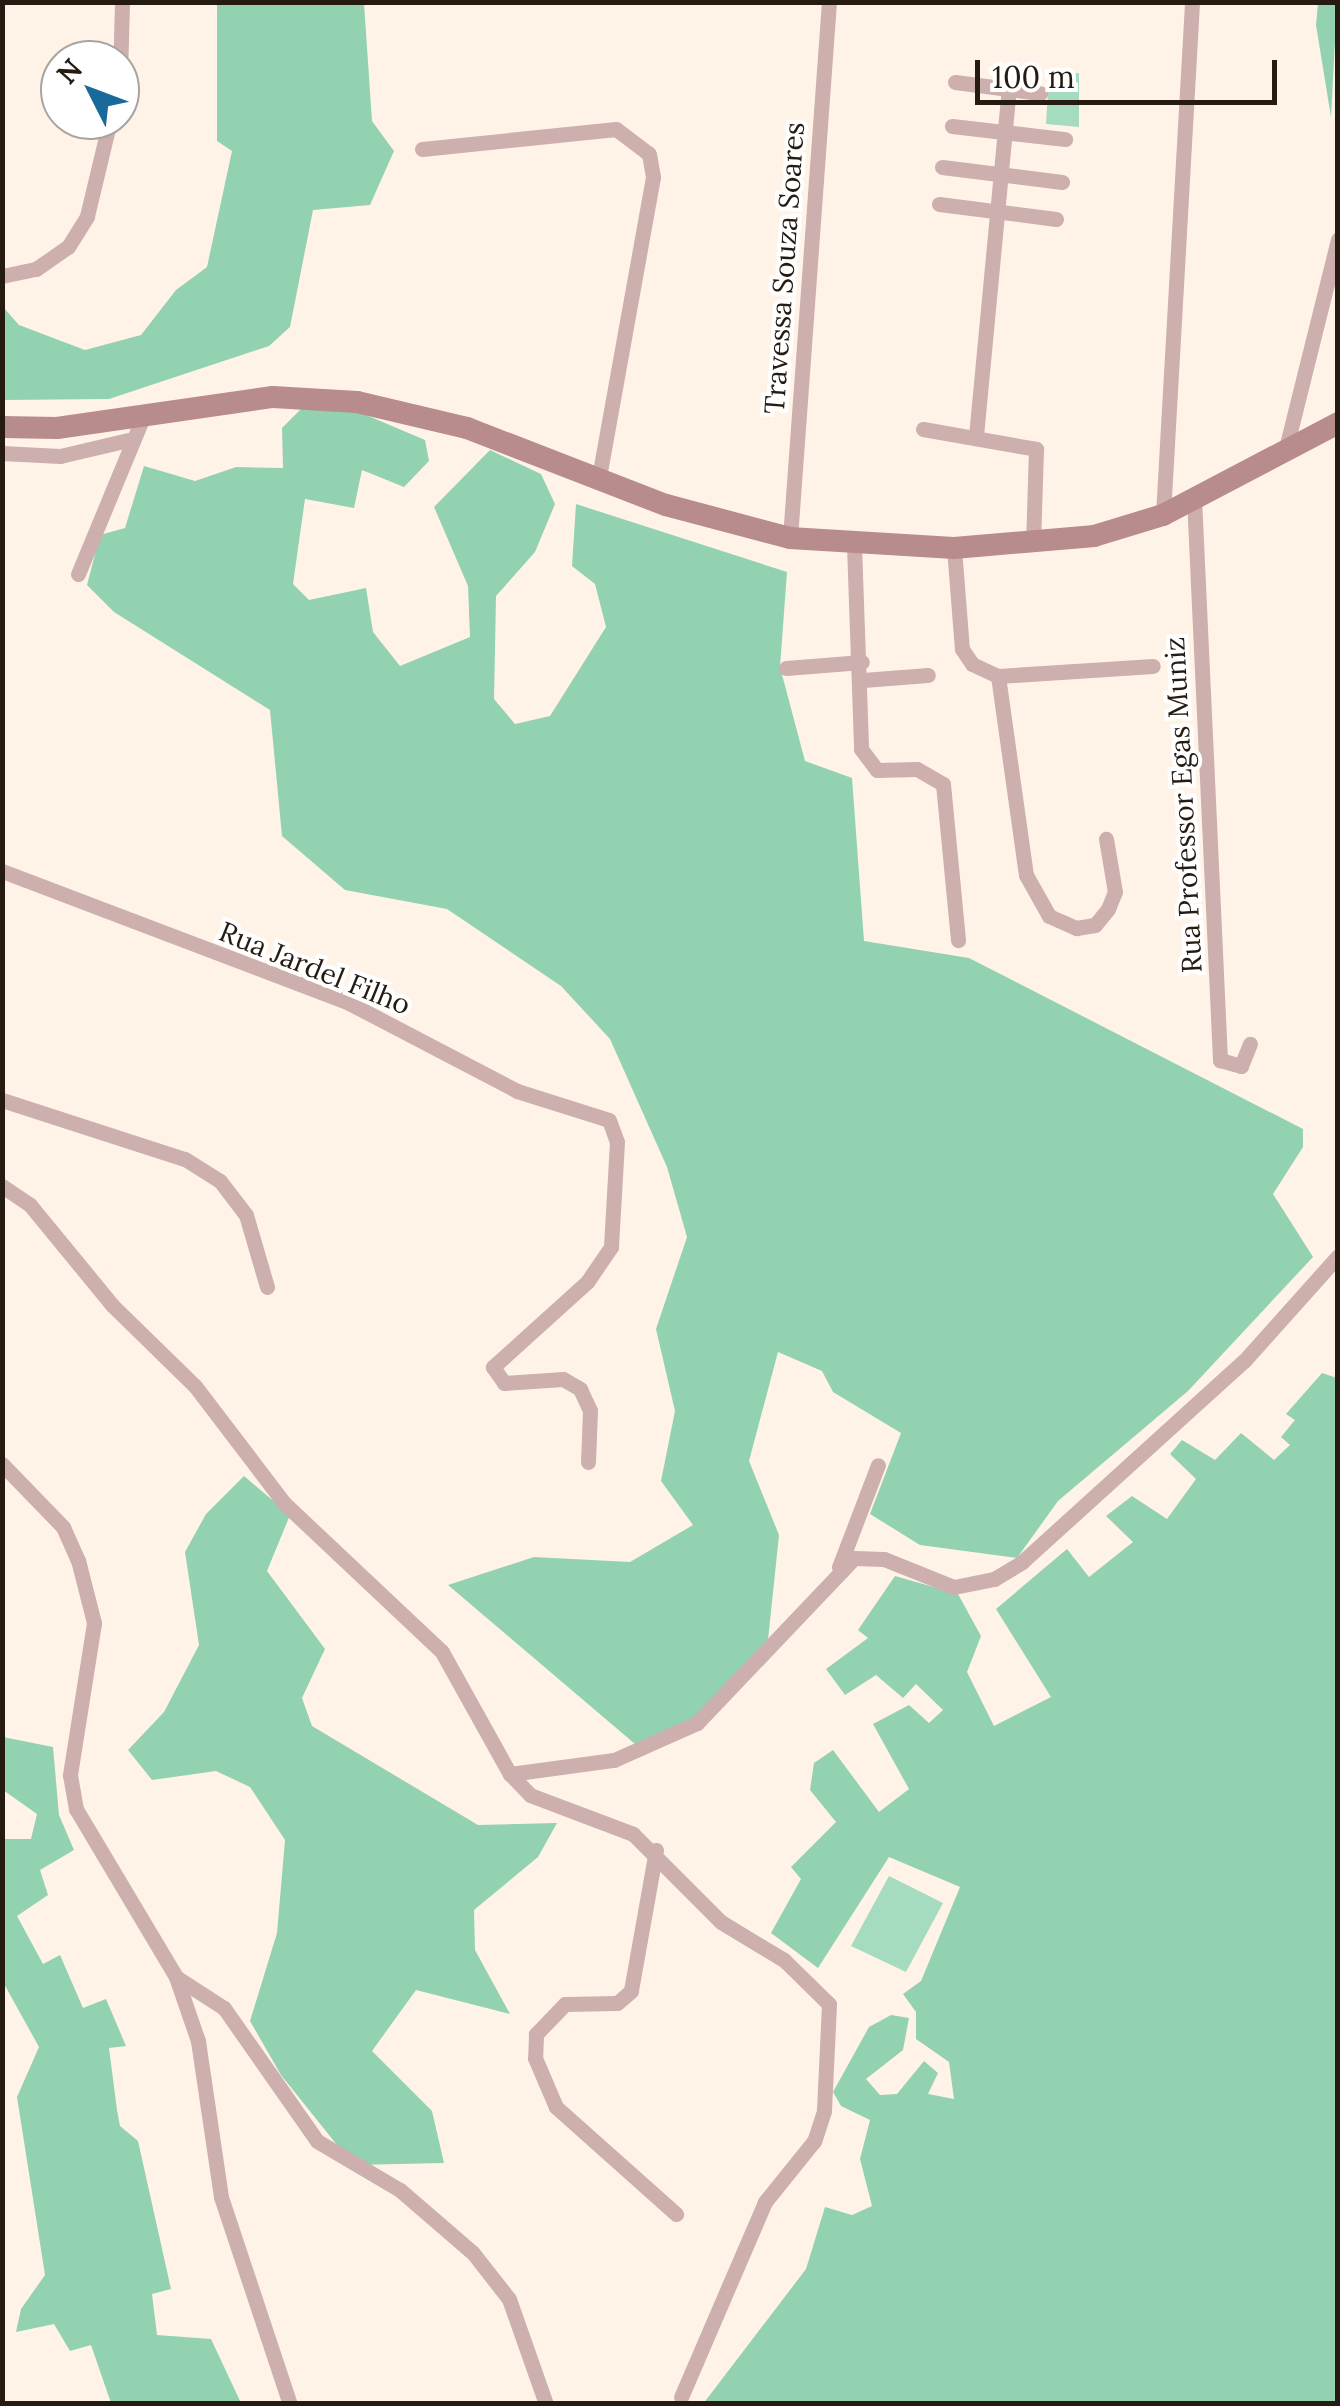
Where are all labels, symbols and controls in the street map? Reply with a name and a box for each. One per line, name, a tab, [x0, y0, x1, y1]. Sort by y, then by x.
north arrow	[40, 40, 140, 140]
scale bar	[980, 40, 1282, 102]
text: N	[49, 51, 90, 91]
text: 100 m	[992, 58, 1075, 96]
street label: Travessa Souza Soares	[757, 121, 811, 415]
street label: Rua Professor Egas Muniz	[1157, 636, 1209, 974]
street label: Rua Jardel Filho	[214, 914, 416, 1022]

